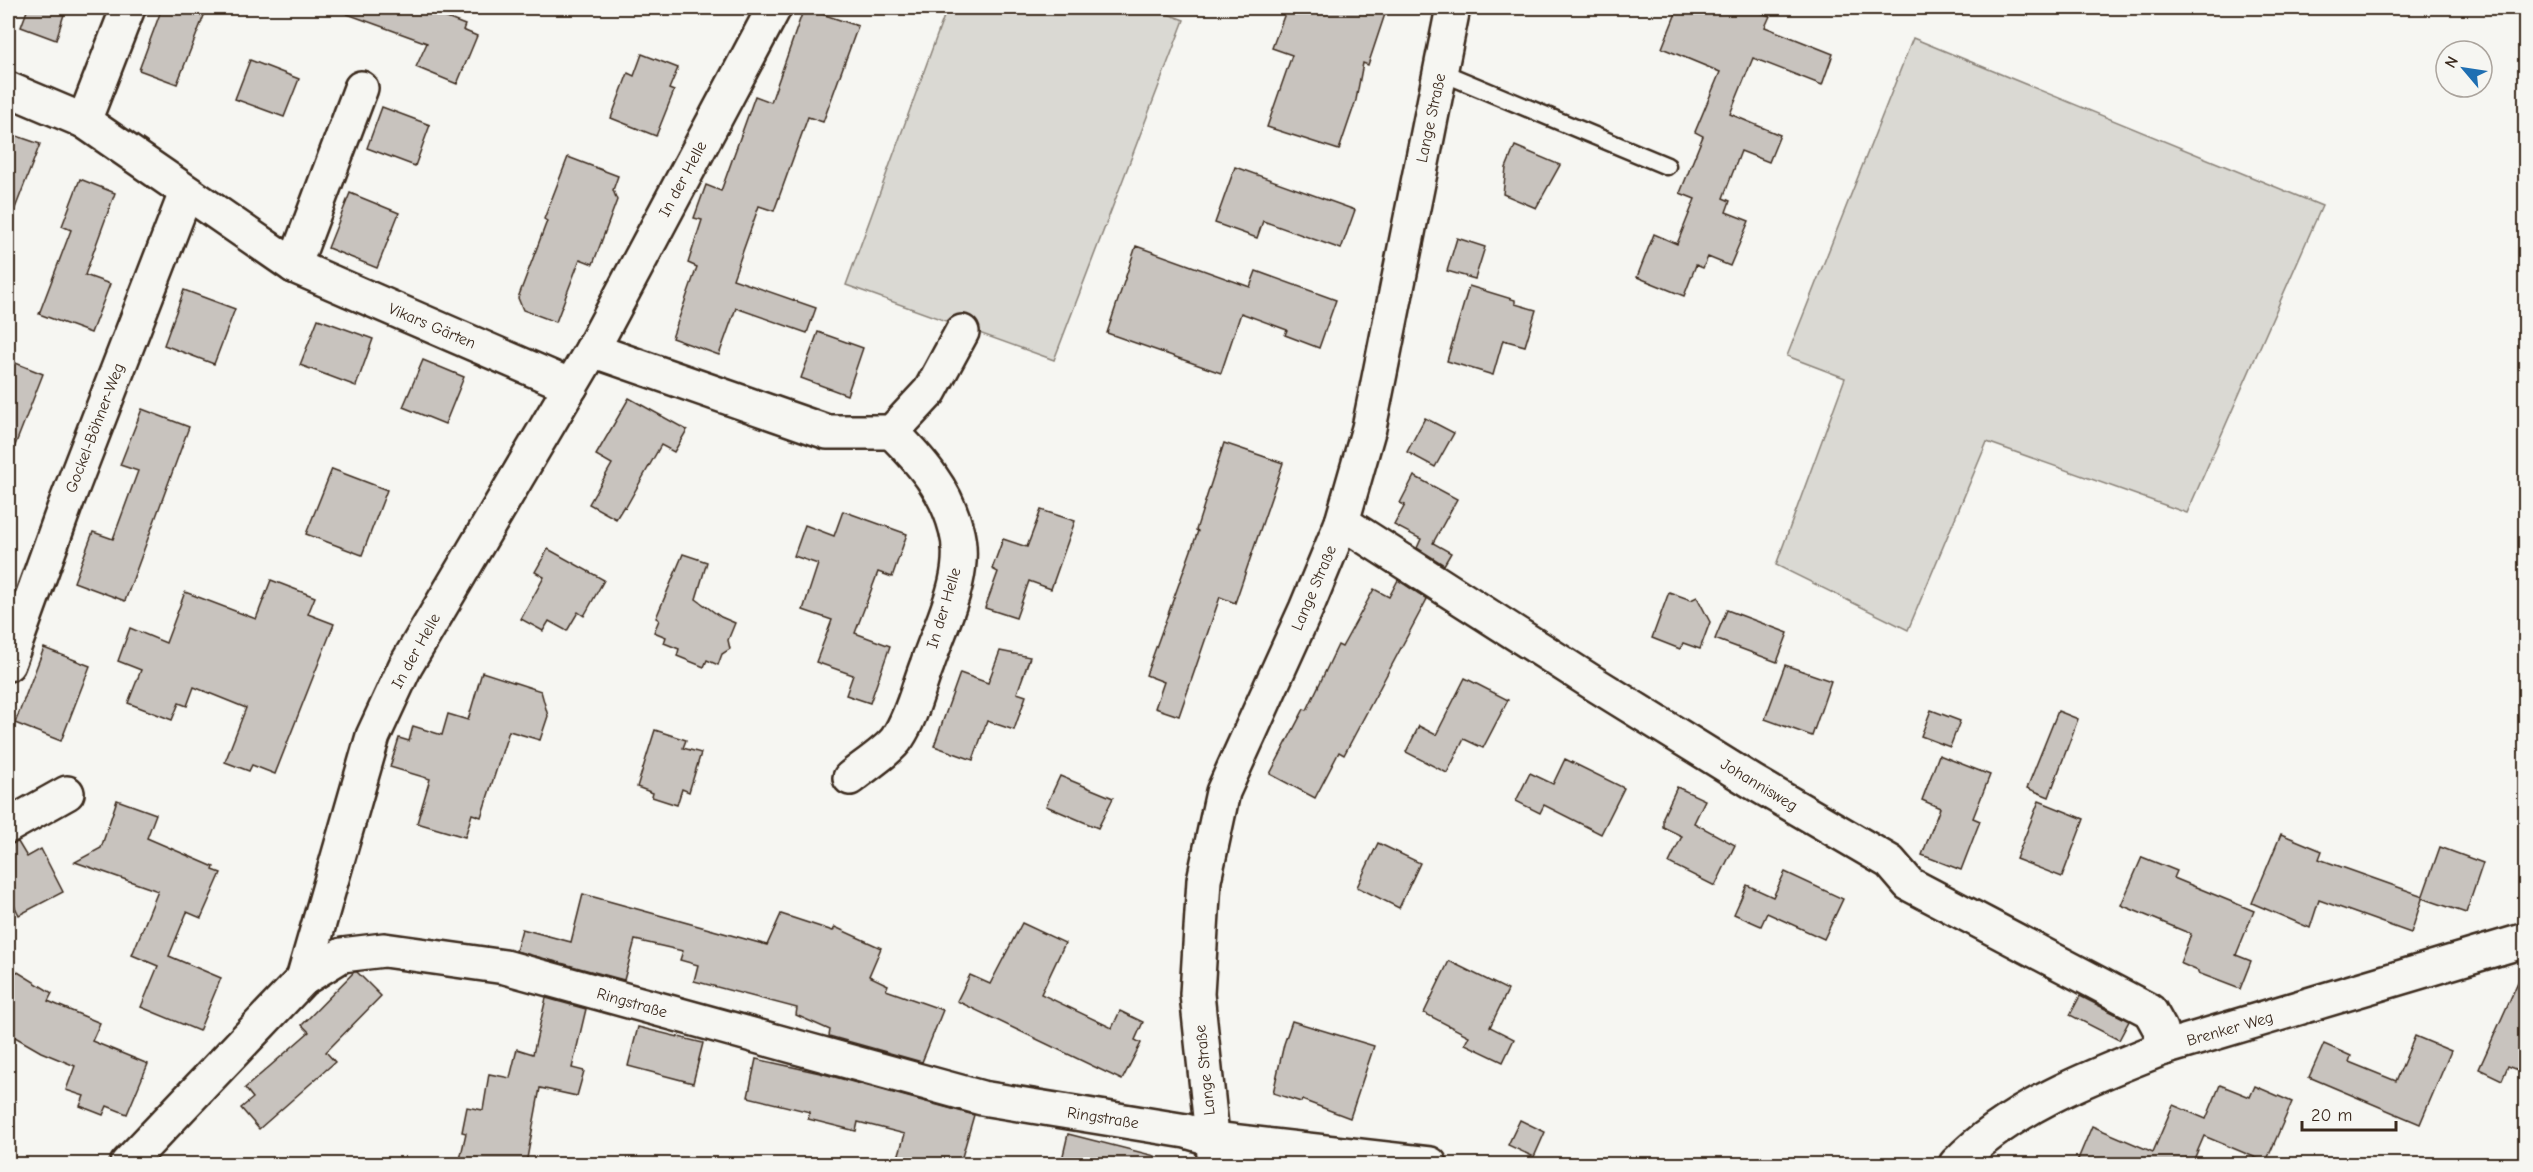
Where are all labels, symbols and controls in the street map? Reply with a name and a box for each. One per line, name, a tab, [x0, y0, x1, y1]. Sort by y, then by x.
north arrow	[2434, 39, 2494, 99]
text: N	[2441, 53, 2462, 71]
street label: Lange Straße	[1413, 72, 1449, 164]
street label: In der Helle	[656, 138, 710, 220]
street label: Vikars Gärten	[386, 299, 478, 353]
street label: Gockel-Böhner-Weg	[62, 360, 128, 496]
street label: Lange Straße	[1288, 543, 1340, 633]
street label: In der Helle	[923, 566, 965, 650]
street label: In der Helle	[388, 610, 444, 692]
street label: Johannisweg	[1717, 755, 1801, 815]
street label: Ringstraße	[595, 984, 669, 1022]
street label: Brenker Weg	[2185, 1008, 2275, 1050]
street label: Lange Straße	[1191, 1024, 1219, 1116]
scale bar	[2302, 1094, 2396, 1132]
street label: Ringstraße	[1066, 1103, 1140, 1133]
text: 20 m	[2311, 1105, 2352, 1126]

